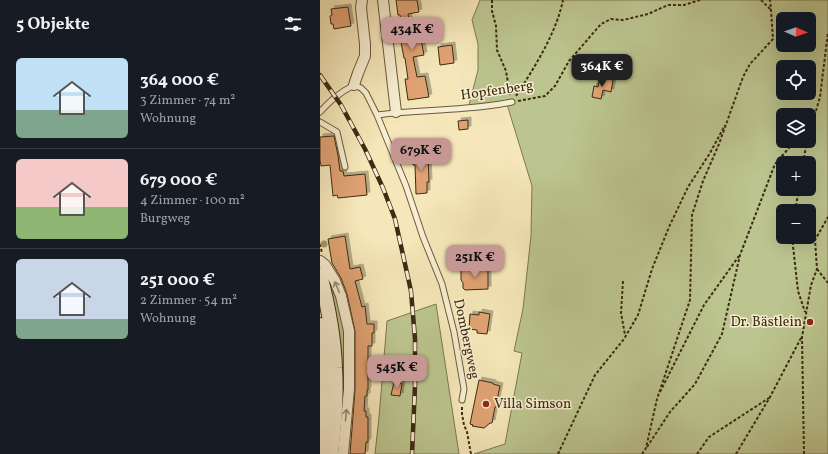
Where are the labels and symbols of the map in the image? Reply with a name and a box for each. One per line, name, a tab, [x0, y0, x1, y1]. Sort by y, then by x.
north arrow	[776, 12, 816, 52]
pin: 434K €	[379, 17, 445, 51]
pin: 364K €	[569, 54, 635, 88]
street label: Hopfenberg	[459, 77, 535, 105]
pin: 679K €	[388, 138, 454, 172]
pin: 251K €	[442, 245, 508, 279]
one-way arrow	[333, 281, 341, 293]
street label: Dombergweg	[448, 297, 484, 381]
place label: Dr. Bästlein	[730, 313, 802, 332]
marker: Dr. Bästlein	[805, 317, 815, 327]
pin: 545K €	[364, 355, 430, 389]
place label: Villa Simson	[494, 395, 571, 414]
marker: Villa Simson	[481, 399, 491, 409]
one-way arrow	[343, 409, 350, 422]

